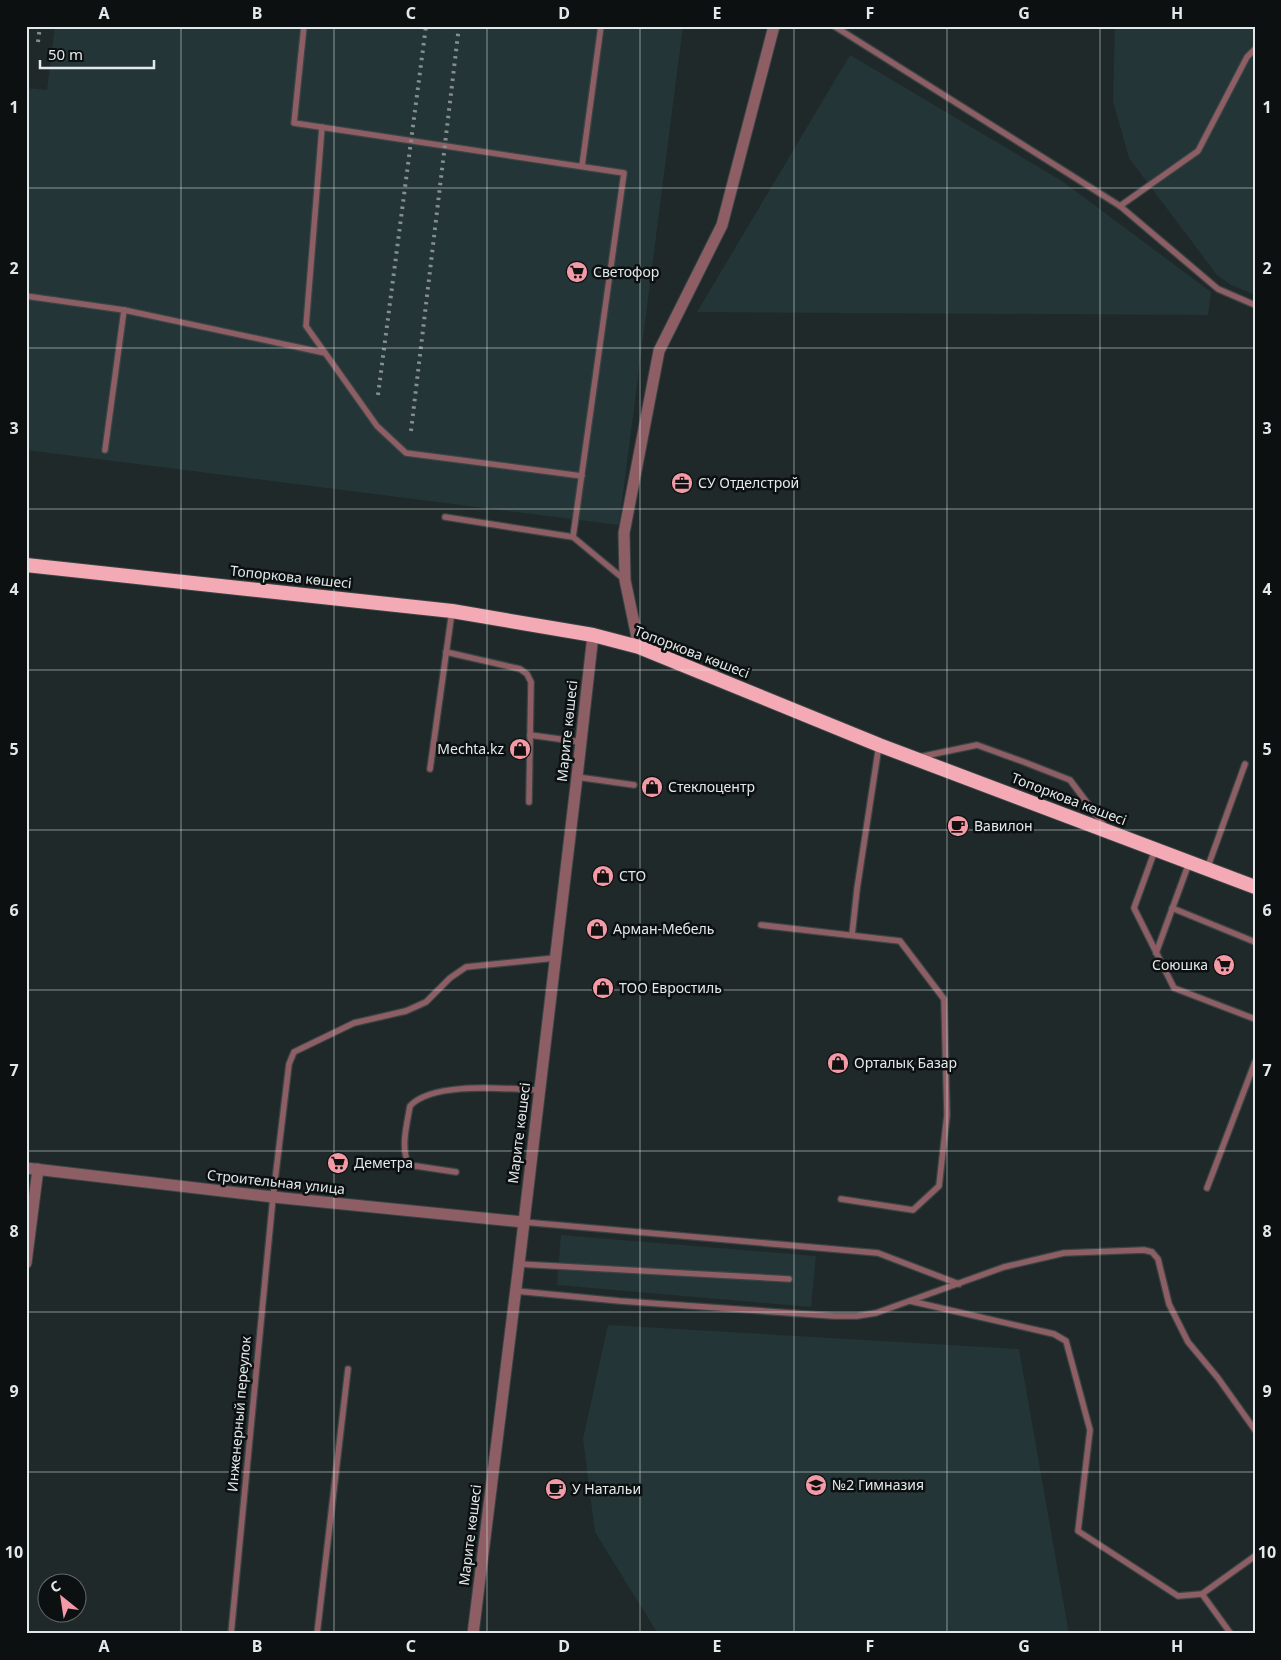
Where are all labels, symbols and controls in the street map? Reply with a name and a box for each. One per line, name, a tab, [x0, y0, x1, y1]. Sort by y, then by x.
text: A	[98, 2, 110, 24]
text: B	[252, 2, 262, 24]
text: C	[406, 2, 416, 24]
text: D	[558, 2, 570, 24]
text: E	[713, 2, 722, 24]
text: F	[866, 2, 874, 24]
text: G	[1018, 2, 1030, 24]
text: H	[1171, 2, 1183, 24]
scale bar	[40, 38, 154, 70]
text: 50 m	[48, 44, 83, 64]
text: 1	[9, 96, 19, 118]
text: 1	[1262, 96, 1272, 118]
text: 2	[9, 257, 19, 279]
text: 2	[1262, 257, 1272, 279]
supermarket icon: Светофор	[565, 260, 589, 284]
place label: Светофор	[593, 262, 659, 281]
text: 3	[9, 417, 19, 439]
text: 3	[1262, 417, 1272, 439]
office icon: СУ Отделстрой	[670, 471, 694, 495]
place label: СУ Отделстрой	[698, 473, 799, 492]
street label: Топоркова көшесі	[229, 561, 353, 592]
text: 4	[9, 578, 19, 600]
text: 4	[1262, 578, 1272, 600]
street label: Топоркова көшесі	[632, 621, 753, 682]
street label: Марите көшесі	[552, 679, 581, 783]
shop icon: Mechta.kz	[508, 737, 532, 761]
text: 5	[9, 738, 19, 760]
text: 5	[1262, 738, 1272, 760]
place label: Mechta.kz	[437, 739, 504, 758]
street label: Топоркова көшесі	[1009, 768, 1130, 829]
shop icon: Стеклоцентр	[640, 775, 664, 799]
place label: Стеклоцентр	[668, 777, 755, 796]
cafe icon: Вавилон	[946, 814, 970, 838]
place label: Вавилон	[974, 816, 1033, 835]
shop icon: СТО	[591, 864, 615, 888]
place label: СТО	[619, 866, 646, 885]
text: 6	[9, 899, 19, 921]
text: 6	[1262, 899, 1272, 921]
shop icon: Арман-Мебель	[585, 917, 609, 941]
place label: Арман-Мебель	[613, 919, 714, 938]
supermarket icon: Союшка	[1212, 953, 1236, 977]
place label: Союшка	[1152, 955, 1208, 974]
shop icon: ТОО Евростиль	[591, 976, 615, 1000]
place label: ТОО Евростиль	[619, 978, 722, 997]
shop icon: Орталық Базар	[826, 1051, 850, 1075]
place label: Орталық Базар	[854, 1053, 957, 1072]
text: 7	[9, 1059, 19, 1081]
text: 7	[1262, 1059, 1272, 1081]
street label: Марите көшесі	[503, 1081, 534, 1185]
supermarket icon: Деметра	[326, 1151, 350, 1175]
place label: Деметра	[354, 1153, 413, 1172]
street label: Строительная улица	[206, 1165, 346, 1198]
text: 8	[9, 1220, 19, 1242]
text: 8	[1262, 1220, 1272, 1242]
street label: Инженерный переулок	[222, 1335, 255, 1492]
text: 9	[9, 1380, 19, 1402]
text: 9	[1262, 1380, 1272, 1402]
school or university icon: №2 Гимназия	[804, 1473, 828, 1497]
place label: №2 Гимназия	[832, 1475, 924, 1494]
cafe icon: У Натальи	[544, 1477, 568, 1501]
place label: У Натальи	[572, 1479, 641, 1498]
street label: Марите көшесі	[454, 1483, 485, 1587]
text: 10	[5, 1541, 23, 1563]
text: 10	[1258, 1541, 1276, 1563]
north arrow	[38, 1572, 88, 1622]
text: С	[47, 1576, 64, 1597]
text: A	[98, 1635, 110, 1657]
text: B	[252, 1635, 262, 1657]
text: C	[406, 1635, 416, 1657]
text: D	[558, 1635, 570, 1657]
text: E	[713, 1635, 722, 1657]
text: F	[866, 1635, 874, 1657]
text: G	[1018, 1635, 1030, 1657]
text: H	[1171, 1635, 1183, 1657]

